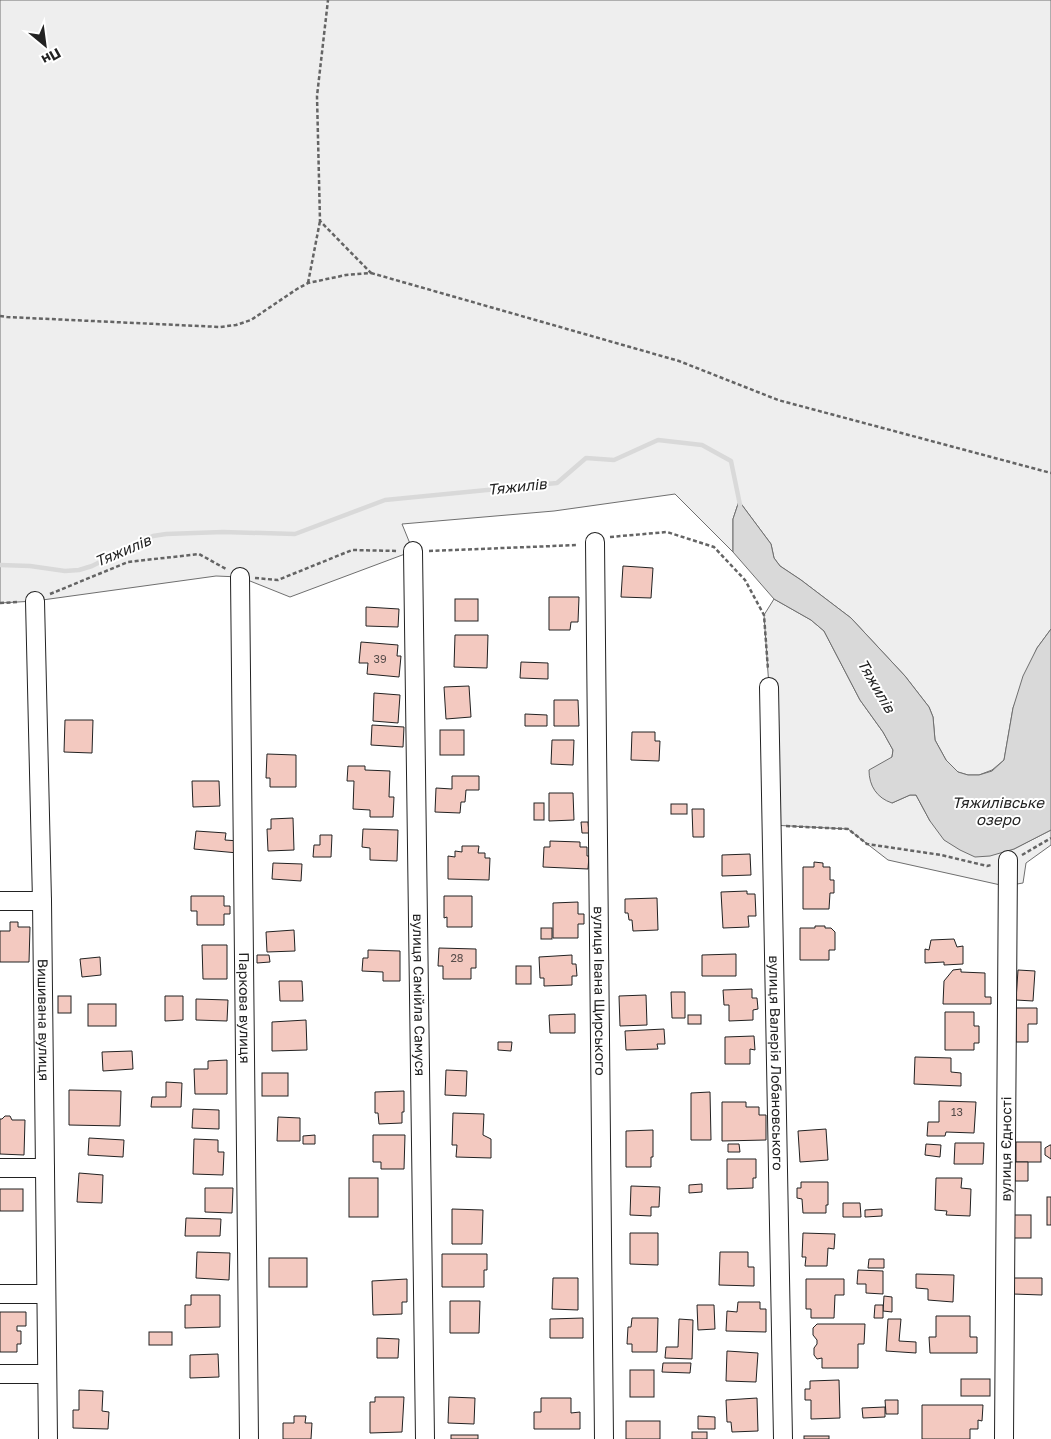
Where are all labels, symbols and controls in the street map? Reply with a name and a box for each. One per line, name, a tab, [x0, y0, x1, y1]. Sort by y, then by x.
north arrow	[20, 20, 70, 70]
text: Пн	[39, 45, 64, 69]
water label: Тяжилів	[487, 474, 549, 498]
water label: Тяжилів	[92, 530, 155, 570]
house number: 39	[373, 652, 387, 665]
water label: Тяжилів	[854, 655, 900, 717]
water label: Тяжилівське озеро	[952, 793, 1045, 828]
street label: вулиця Івана Щирського	[591, 906, 609, 1076]
street label: вулиця Самійла Самуся	[410, 914, 429, 1076]
house number: 28	[450, 951, 464, 964]
street label: Паркова вулиця	[236, 952, 254, 1064]
street label: вулиця Валерія Лобановського	[766, 955, 787, 1171]
street label: Вишивана вулиця	[35, 959, 53, 1081]
street label: вулиця Єдності	[997, 1096, 1014, 1202]
house number: 13	[951, 1105, 963, 1118]

